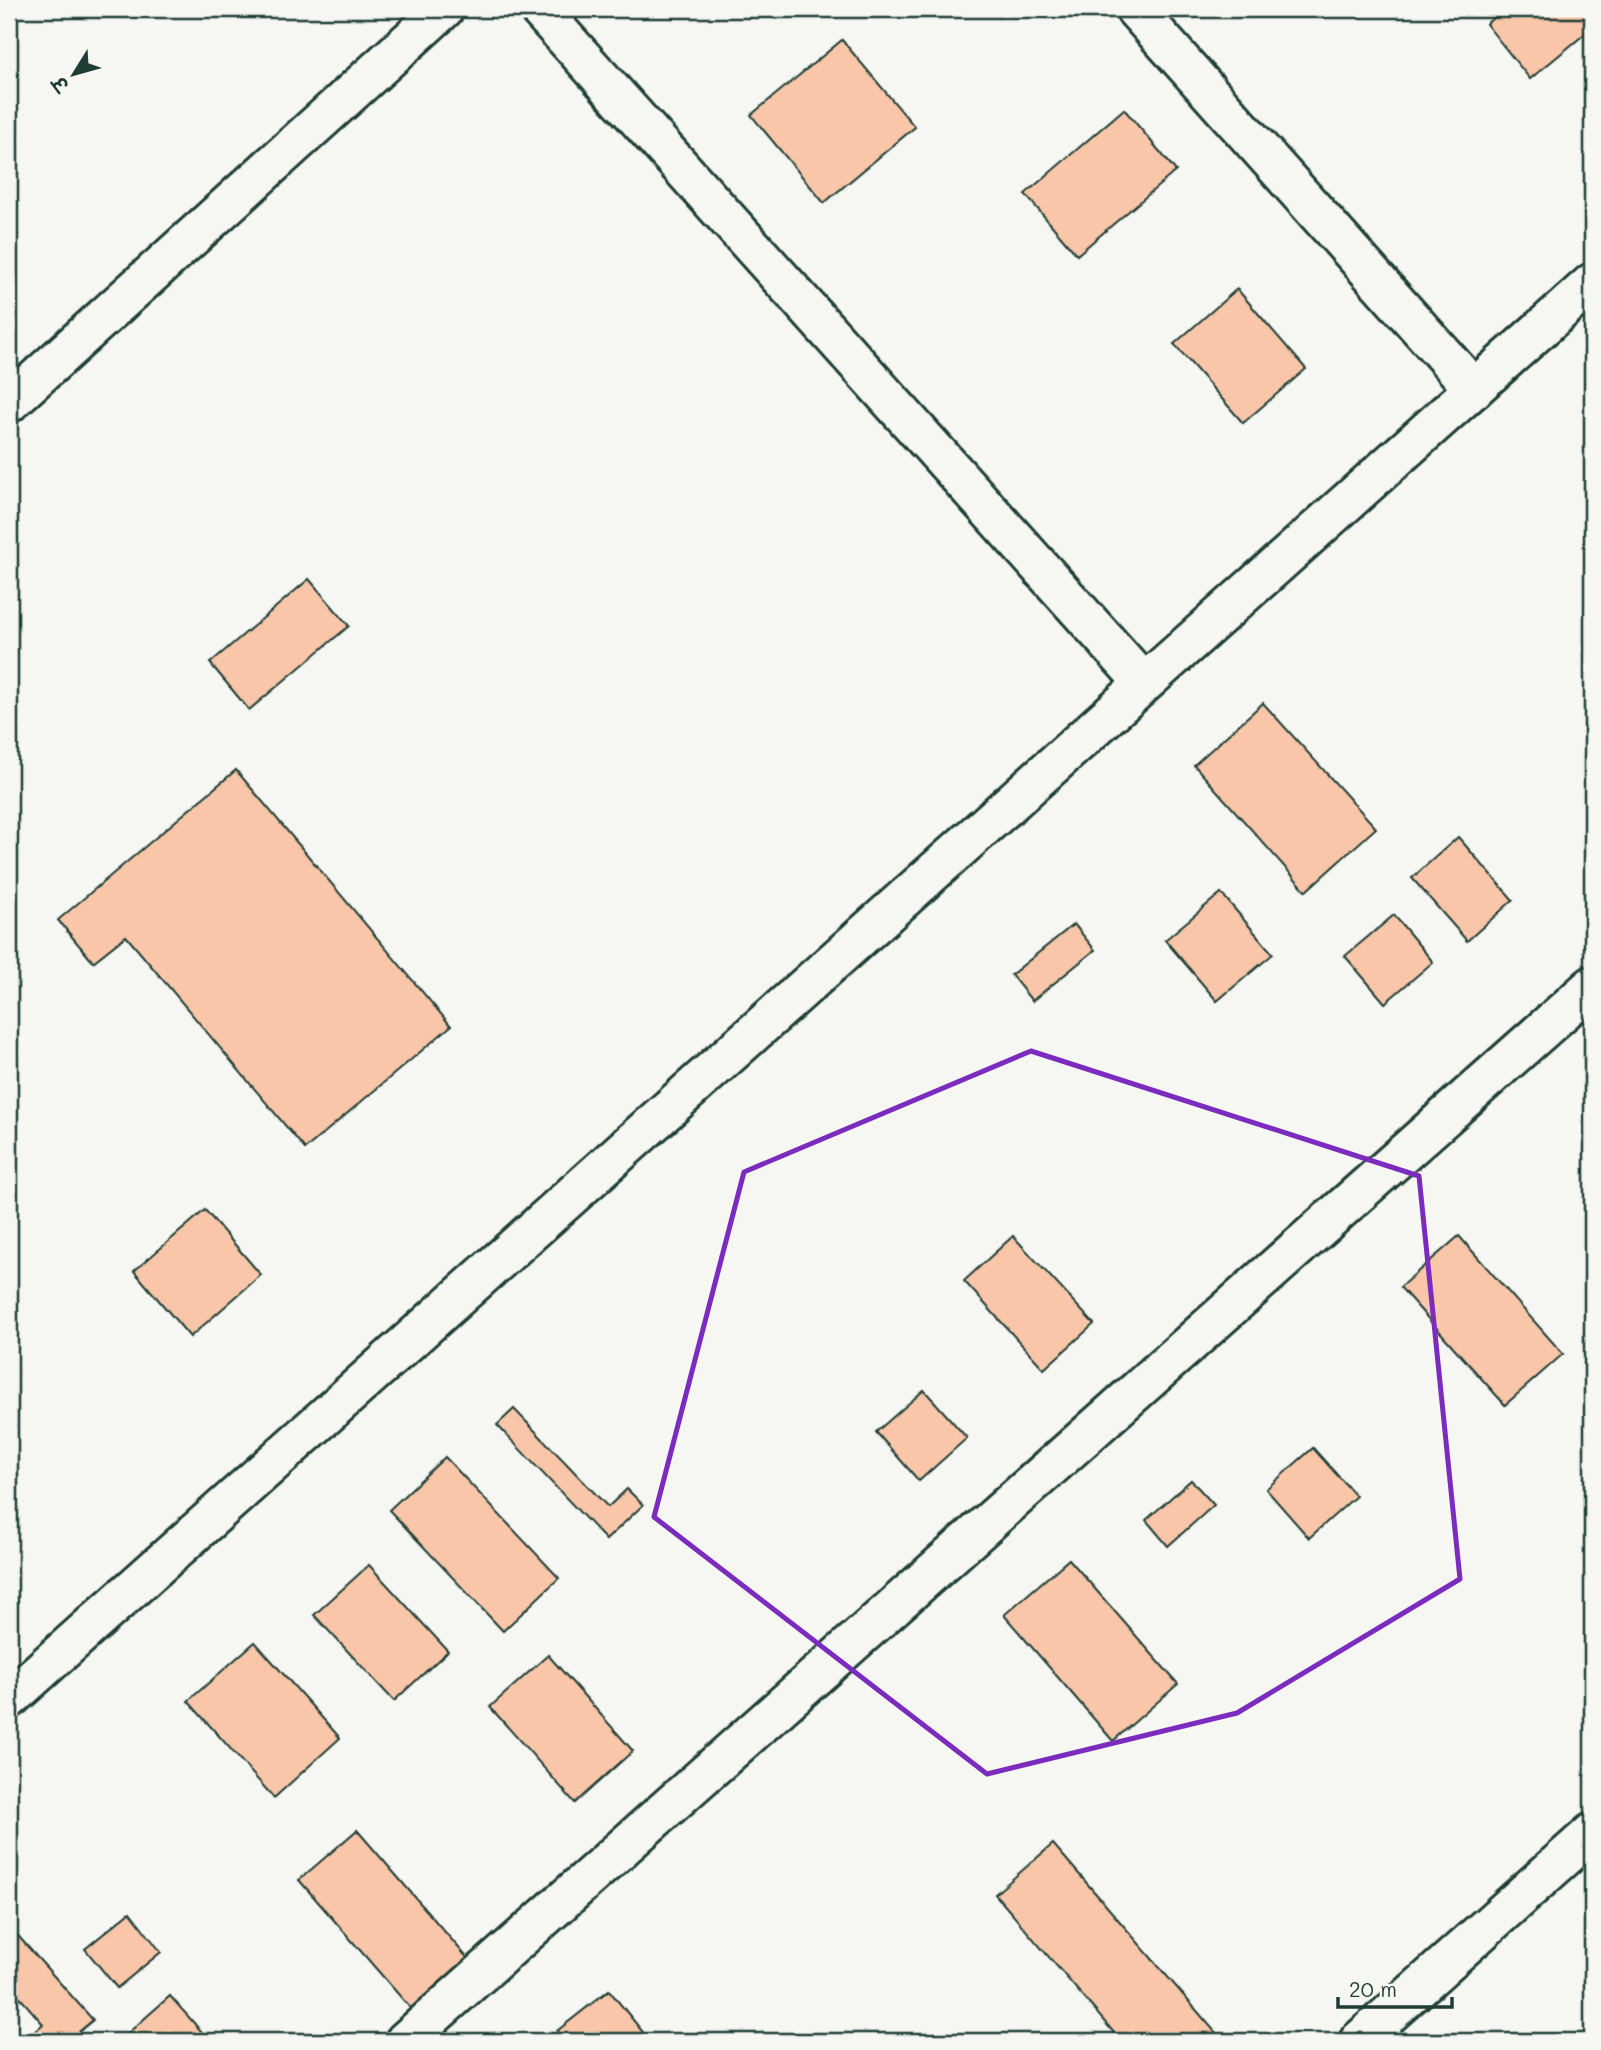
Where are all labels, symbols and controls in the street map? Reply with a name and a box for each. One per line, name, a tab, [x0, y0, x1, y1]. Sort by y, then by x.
north arrow	[38, 38, 108, 108]
text: उ	[45, 70, 75, 99]
scale bar	[1338, 1966, 1452, 2010]
text: 20 m	[1349, 1975, 1397, 2002]

